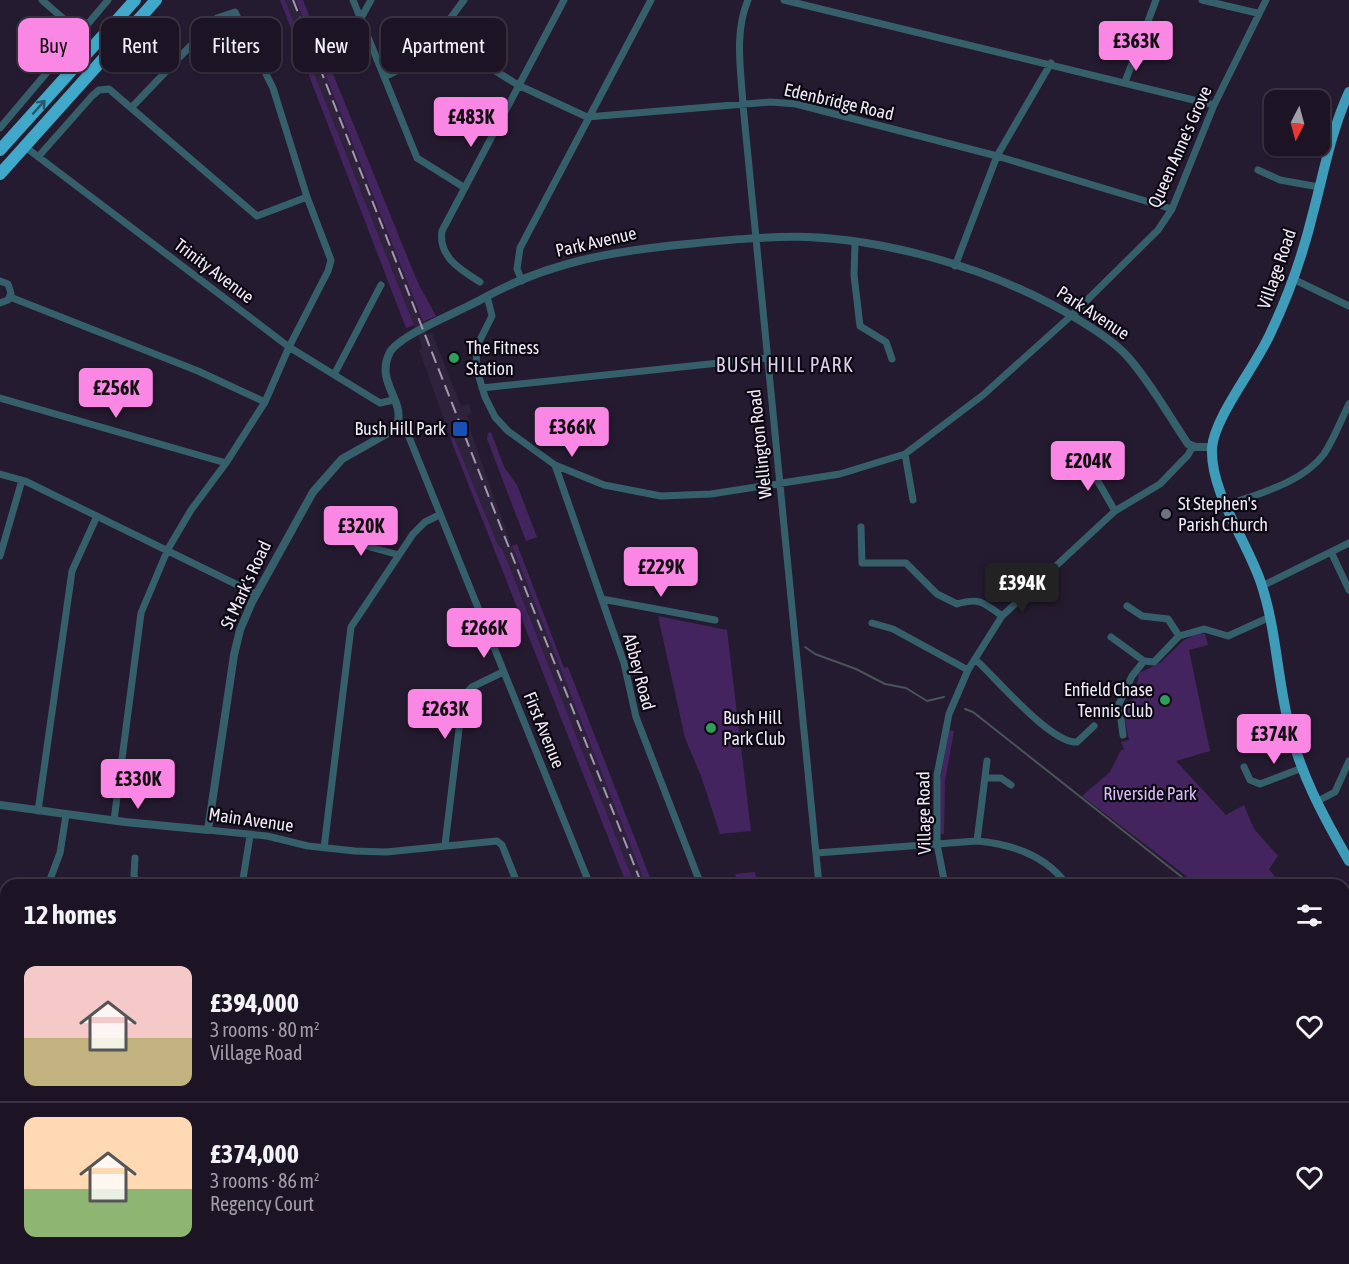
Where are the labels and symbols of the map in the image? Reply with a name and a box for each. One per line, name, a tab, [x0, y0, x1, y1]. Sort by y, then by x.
pin: £363K	[1094, 21, 1178, 72]
street label: Edenbridge Road	[782, 79, 896, 124]
street label: Queen Anne's Grove	[1143, 83, 1216, 211]
north arrow	[1264, 90, 1330, 156]
pin: £483K	[429, 97, 513, 148]
one-way arrow	[32, 99, 46, 114]
street label: Park Avenue	[553, 222, 638, 261]
street label: Village Road	[1253, 226, 1300, 312]
street label: Trinity Avenue	[170, 234, 258, 307]
street label: Park Avenue	[1053, 281, 1134, 344]
place label: The Fitness Station	[466, 337, 539, 379]
marker: The Fitness Station	[447, 351, 461, 365]
district label: BUSH HILL PARK	[716, 353, 854, 376]
pin: £256K	[74, 368, 158, 419]
street label: Wellington Road	[743, 388, 776, 500]
pin: £366K	[530, 407, 614, 458]
place label: Bush Hill Park	[355, 418, 446, 439]
marker: Bush Hill Park	[451, 420, 469, 438]
pin: £204K	[1046, 441, 1130, 492]
place label: St Stephen's Parish Church	[1178, 493, 1268, 535]
pin: £320K	[319, 506, 403, 557]
marker: St Stephen's Parish Church	[1159, 507, 1173, 521]
street label: St Mark's Road	[216, 537, 275, 632]
pin: £229K	[619, 547, 703, 598]
pin: £394K	[980, 563, 1064, 614]
pin: £266K	[442, 608, 526, 659]
street label: Abbey Road	[619, 631, 660, 712]
place label: Enfield Chase Tennis Club	[1064, 679, 1153, 721]
pin: £263K	[403, 689, 487, 740]
street label: First Avenue	[520, 689, 569, 771]
marker: Enfield Chase Tennis Club	[1158, 693, 1172, 707]
place label: Bush Hill Park Club	[723, 707, 786, 749]
pin: £374K	[1232, 714, 1316, 765]
marker: Bush Hill Park Club	[704, 721, 718, 735]
pin: £330K	[96, 759, 180, 810]
street label: Village Road	[912, 771, 935, 855]
park label: Riverside Park	[1103, 783, 1197, 804]
street label: Main Avenue	[207, 803, 295, 836]

